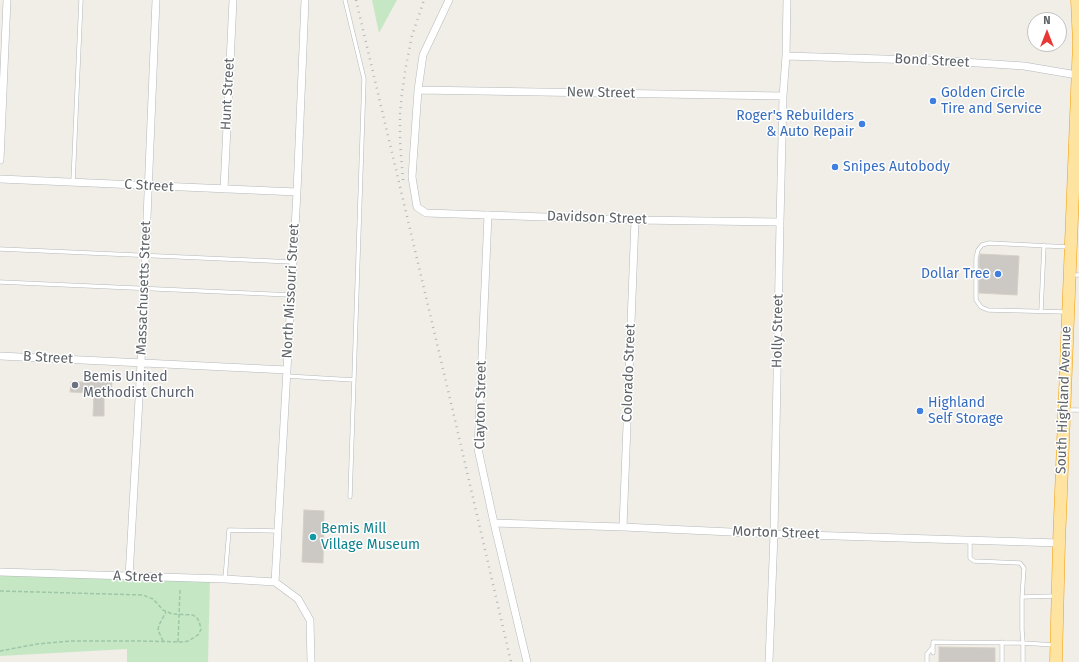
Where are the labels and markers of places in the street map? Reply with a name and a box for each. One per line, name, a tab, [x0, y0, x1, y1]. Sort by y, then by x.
place label: Golden Circle Tire and Service	[941, 85, 1042, 118]
marker: Golden Circle Tire and Service	[928, 96, 938, 106]
place label: Roger's Rebuilders & Auto Repair	[736, 108, 854, 140]
marker: Roger's Rebuilders & Auto Repair	[857, 119, 867, 129]
place label: Snipes Autobody	[843, 159, 950, 175]
marker: Snipes Autobody	[830, 162, 840, 172]
place label: Dollar Tree	[921, 266, 990, 282]
marker: Dollar Tree	[993, 269, 1003, 279]
place label: Bemis United Methodist Church	[83, 369, 195, 402]
marker: Bemis United Methodist Church	[70, 380, 80, 390]
place label: Highland Self Storage	[928, 395, 1003, 428]
marker: Highland Self Storage	[915, 406, 925, 416]
place label: Bemis Mill Village Museum	[321, 521, 420, 554]
marker: Bemis Mill Village Museum	[308, 532, 318, 542]

